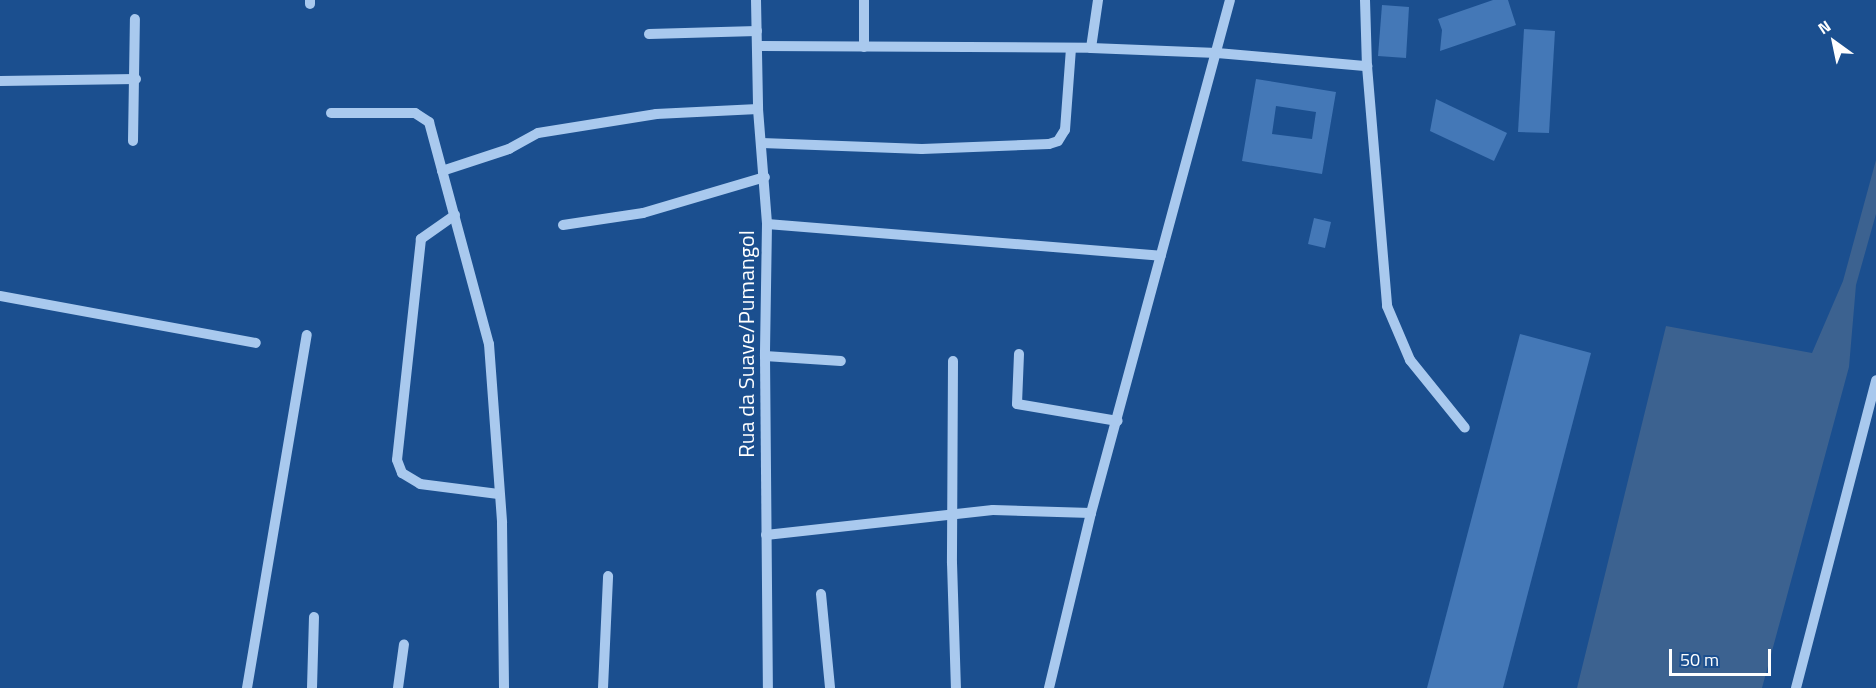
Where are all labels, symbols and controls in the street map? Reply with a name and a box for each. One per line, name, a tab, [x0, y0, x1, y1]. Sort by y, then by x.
north arrow	[1804, 12, 1864, 72]
text: N	[1813, 14, 1835, 40]
street label: Rua da Suave/Pumangol	[734, 230, 760, 458]
scale bar	[1672, 637, 1774, 675]
text: 50 m	[1680, 646, 1719, 673]

